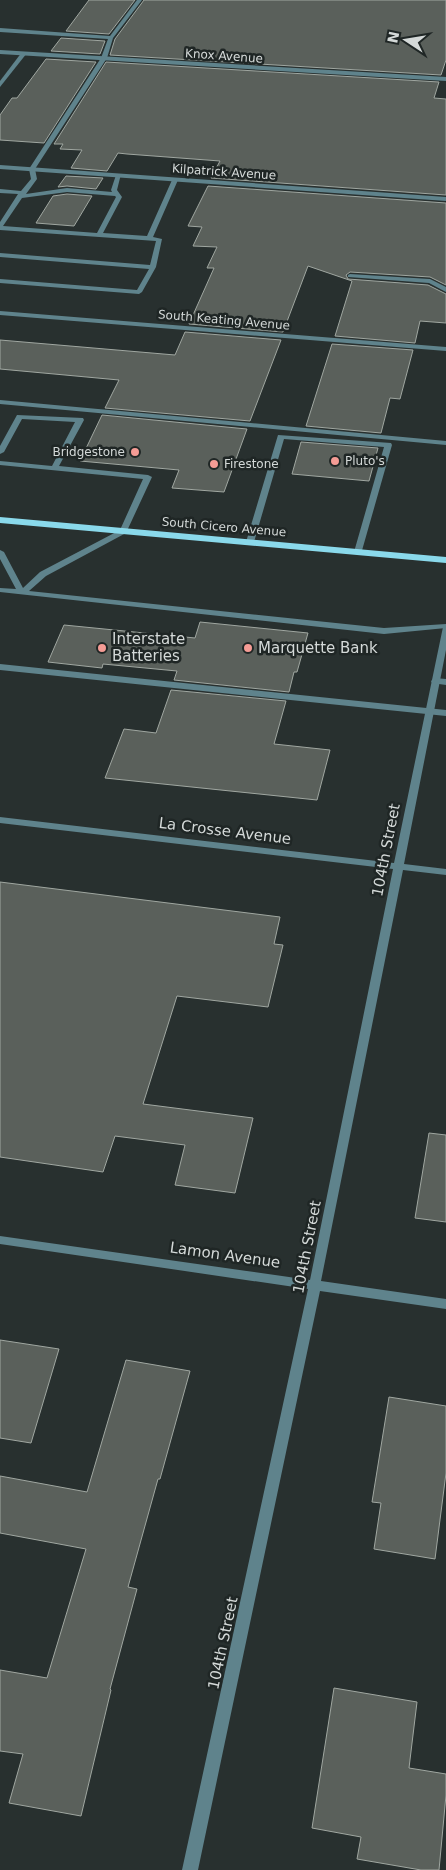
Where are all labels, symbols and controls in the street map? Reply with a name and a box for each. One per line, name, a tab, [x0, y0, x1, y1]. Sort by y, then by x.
north arrow	[381, 15, 431, 65]
text: N	[384, 30, 402, 45]
street label: Knox Avenue	[185, 46, 263, 66]
street label: Kilpatrick Avenue	[171, 161, 277, 183]
street label: South Keating Avenue	[157, 307, 291, 333]
place label: Bridgestone	[53, 445, 125, 459]
marker: Bridgestone	[129, 446, 141, 458]
place label: Pluto's	[345, 454, 385, 468]
marker: Pluto's	[329, 455, 341, 467]
place label: Firestone	[224, 457, 279, 471]
marker: Firestone	[208, 458, 220, 470]
street label: South Cicero Avenue	[161, 515, 287, 539]
place label: Interstate Batteries	[112, 630, 185, 665]
place label: Marquette Bank	[258, 639, 378, 657]
marker: Interstate Batteries	[96, 642, 108, 654]
marker: Marquette Bank	[242, 642, 254, 654]
street label: 104th Street	[368, 802, 404, 898]
street label: La Crosse Avenue	[158, 814, 292, 848]
street label: 104th Street	[289, 1199, 325, 1295]
street label: Lamon Avenue	[169, 1238, 281, 1272]
street label: 104th Street	[204, 1595, 242, 1691]

